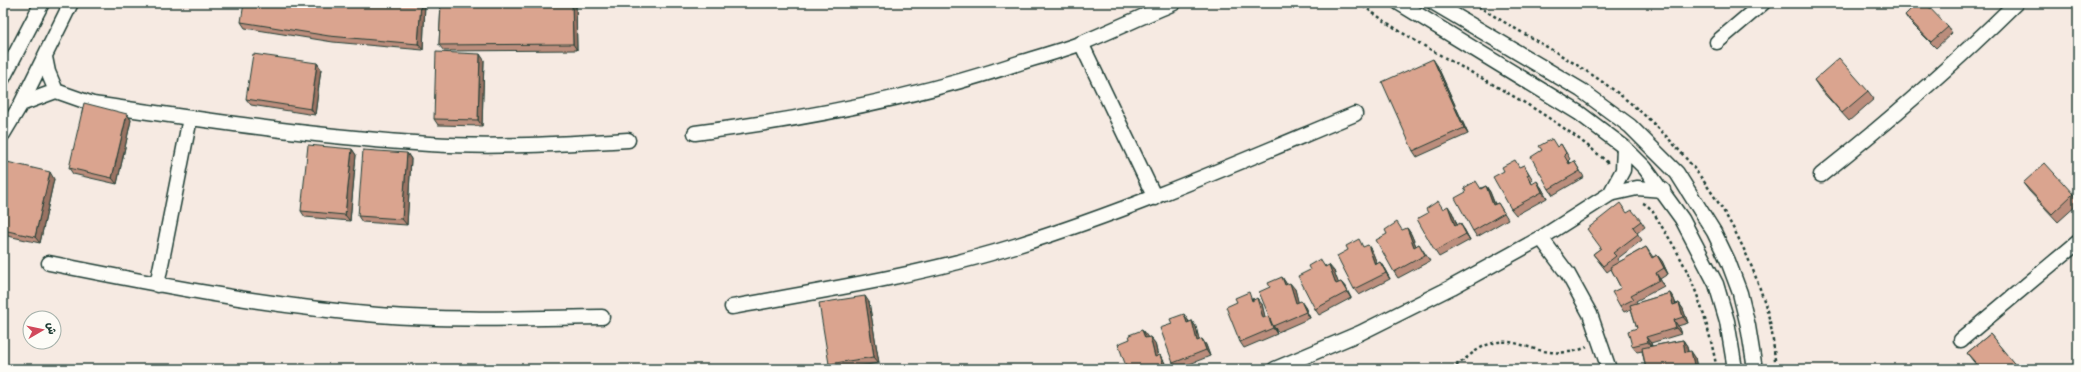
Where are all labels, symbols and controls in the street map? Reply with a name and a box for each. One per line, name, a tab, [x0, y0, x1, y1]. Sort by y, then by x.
north arrow	[22, 310, 62, 350]
text: ش	[43, 321, 60, 336]

